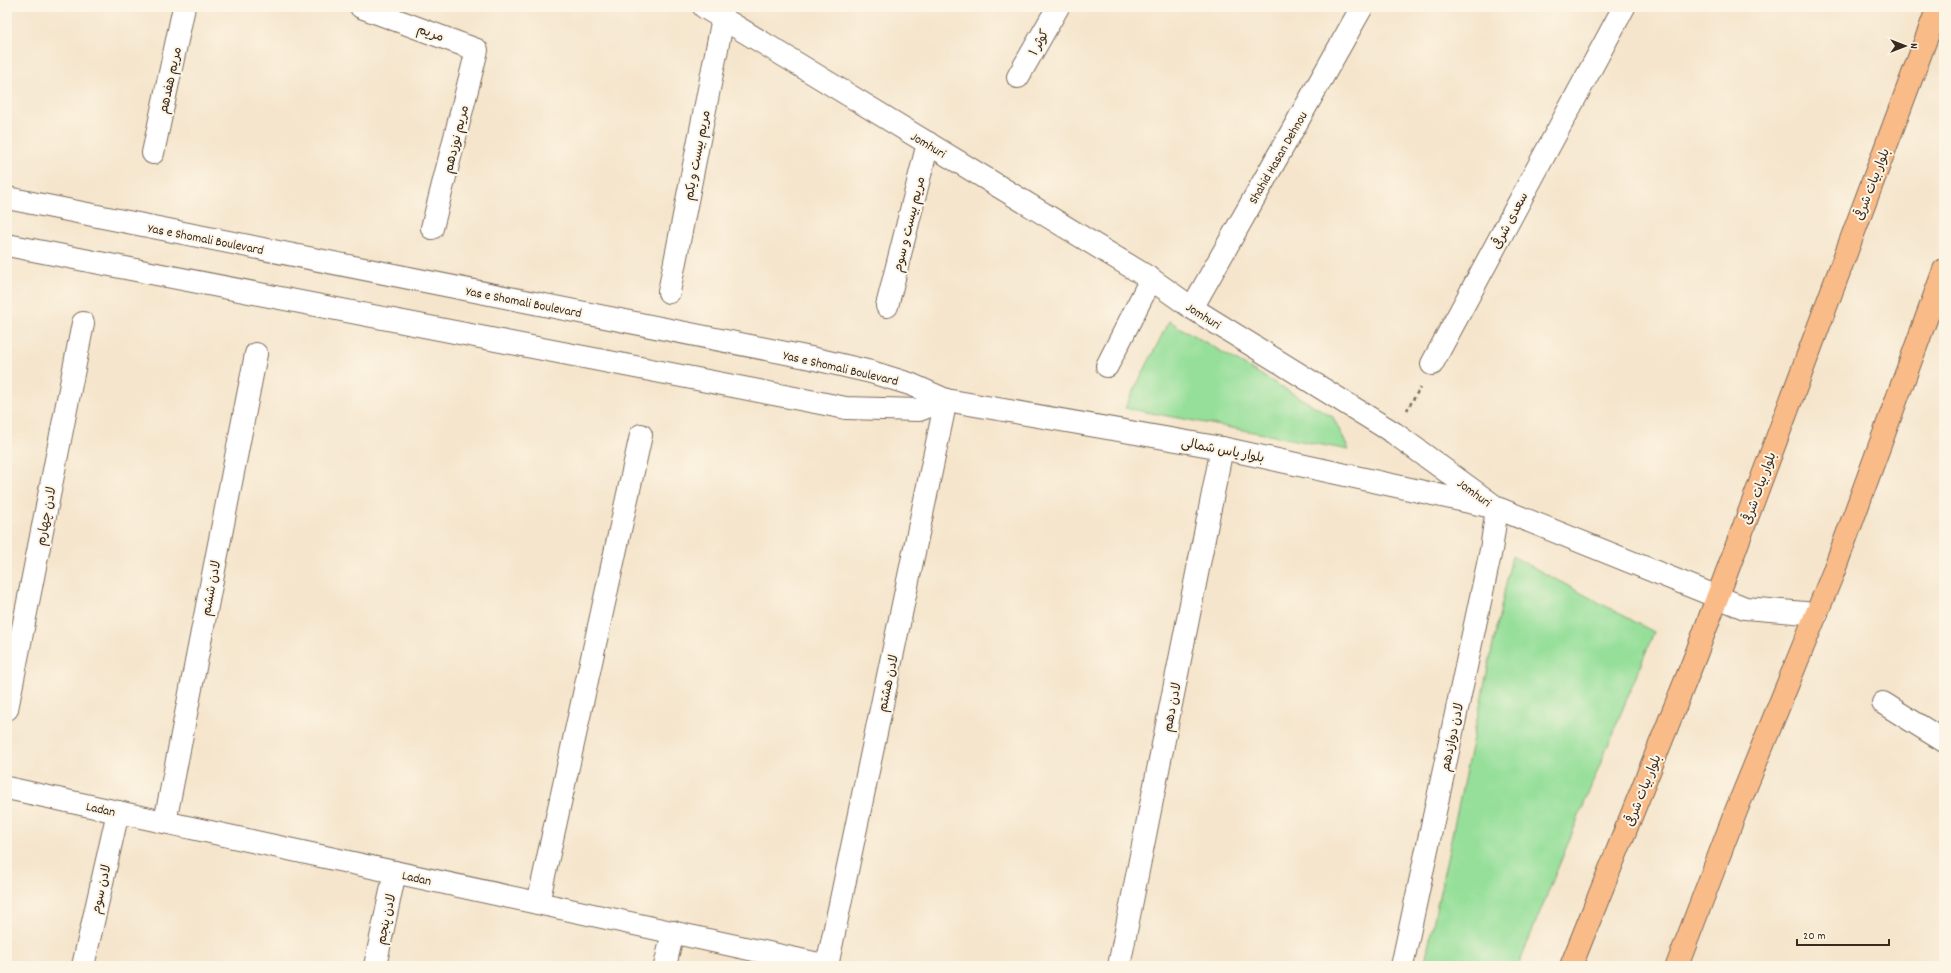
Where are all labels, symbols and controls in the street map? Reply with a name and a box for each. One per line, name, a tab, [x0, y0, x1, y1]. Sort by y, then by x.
street label: مریم	[414, 21, 446, 48]
street label: کوثر ۱	[1025, 26, 1055, 60]
north arrow	[1885, 26, 1925, 66]
text: N	[1905, 43, 1921, 49]
street label: مریم هفدهم	[155, 45, 188, 116]
street label: مریم نوزدهم	[440, 104, 475, 176]
street label: Shahid Hasan Dehnou	[1245, 108, 1313, 208]
street label: مریم بیست و یکم	[680, 109, 717, 202]
street label: Jomhuri	[906, 128, 950, 164]
street label: بلوار بیات شرقی	[1850, 146, 1896, 224]
street label: مریم بیست و سوم	[889, 175, 931, 274]
street label: سعدی شرقی	[1487, 189, 1534, 253]
street label: Yas e Shomali Boulevard	[146, 220, 265, 261]
street label: Yas e Shomali Boulevard	[464, 283, 583, 324]
street label: Jomhuri	[1181, 299, 1224, 336]
street label: Yas e Shomali Boulevard	[781, 347, 900, 392]
street label: بلوار یاس شمالی	[1179, 434, 1266, 469]
street label: بلوار بیات شرقی	[1737, 450, 1782, 528]
street label: Jomhuri	[1452, 475, 1495, 513]
street label: لادن چهارم	[32, 485, 62, 548]
street label: لادن ششم	[198, 559, 227, 618]
street label: لادن هشتم	[874, 653, 905, 714]
street label: لادن دهم	[1159, 681, 1188, 734]
street label: لادن دوازدهم	[1437, 701, 1470, 774]
street label: بلوار بیات شرقی	[1620, 752, 1667, 830]
street label: Ladan	[84, 798, 117, 823]
street label: لادن سوم	[88, 863, 117, 916]
street label: Ladan	[400, 867, 433, 892]
street label: لادن پنجم	[373, 892, 402, 947]
scale bar	[1797, 921, 1889, 947]
text: 20 m	[1803, 928, 1826, 945]

